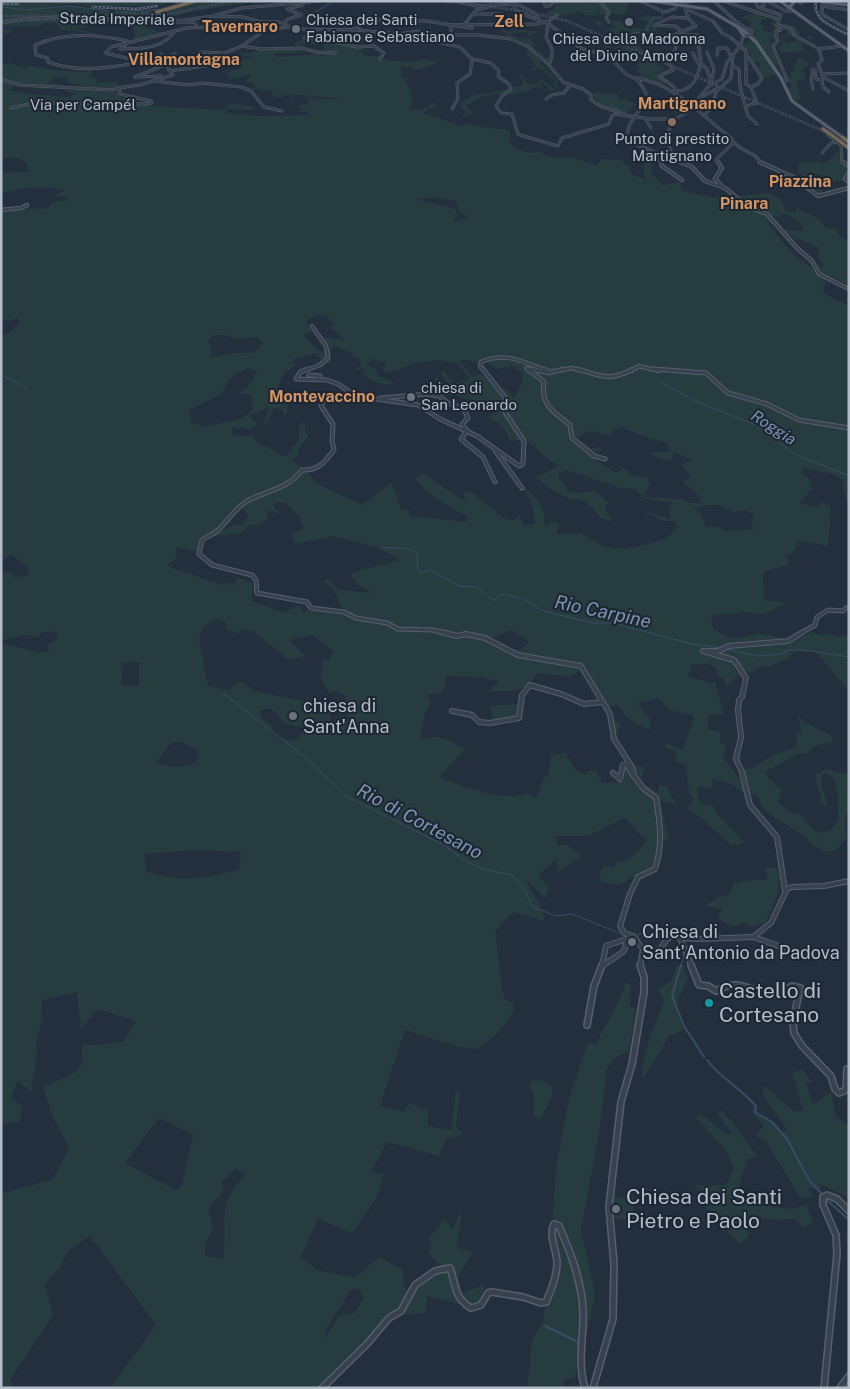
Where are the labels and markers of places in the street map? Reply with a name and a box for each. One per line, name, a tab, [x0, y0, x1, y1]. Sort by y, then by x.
place label: Chiesa dei Santi Fabiano e Sebastiano	[306, 11, 455, 45]
marker: Chiesa della Madonna del Divino Amore	[623, 16, 635, 28]
marker: Chiesa dei Santi Fabiano e Sebastiano	[290, 23, 302, 35]
place label: Chiesa della Madonna del Divino Amore	[552, 30, 706, 64]
marker: Punto di prestito Martignano	[666, 116, 678, 128]
place label: Punto di prestito Martignano	[615, 130, 729, 164]
place label: chiesa di San Leonardo	[421, 379, 517, 413]
marker: chiesa di San Leonardo	[405, 391, 417, 403]
place label: chiesa di Sant'Anna	[303, 695, 390, 737]
marker: chiesa di Sant'Anna	[287, 710, 299, 722]
place label: Chiesa di Sant'Antonio da Padova	[642, 921, 840, 963]
marker: Chiesa di Sant'Antonio da Padova	[626, 936, 638, 948]
place label: Castello di Cortesano	[719, 978, 821, 1027]
marker: Castello di Cortesano	[703, 997, 715, 1009]
place label: Chiesa dei Santi Pietro e Paolo	[626, 1184, 782, 1233]
marker: Chiesa dei Santi Pietro e Paolo	[610, 1203, 622, 1215]

